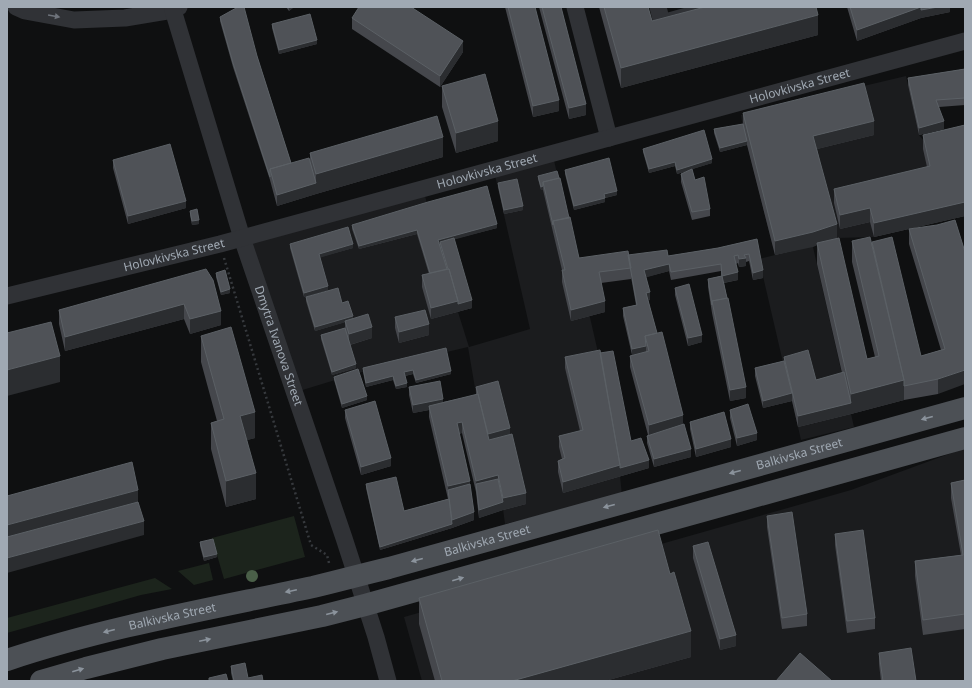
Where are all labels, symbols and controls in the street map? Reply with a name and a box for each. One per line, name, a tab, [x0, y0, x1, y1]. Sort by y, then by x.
one-way arrow	[47, 14, 60, 20]
street label: Holovkivska Street	[747, 64, 852, 107]
street label: Holovkivska Street	[435, 149, 540, 193]
street label: Holovkivska Street	[122, 234, 227, 275]
street label: Dmytra Ivanova Street	[251, 283, 308, 409]
one-way arrow	[921, 415, 933, 421]
street label: Balkivska Street	[754, 433, 845, 474]
one-way arrow	[728, 469, 740, 475]
one-way arrow	[603, 504, 616, 510]
street label: Balkivska Street	[442, 520, 533, 560]
one-way arrow	[410, 557, 422, 563]
one-way arrow	[452, 576, 464, 582]
one-way arrow	[285, 589, 297, 595]
street label: Balkivska Street	[127, 598, 218, 634]
one-way arrow	[326, 610, 338, 616]
one-way arrow	[103, 629, 115, 635]
one-way arrow	[199, 637, 211, 643]
one-way arrow	[73, 667, 85, 673]

